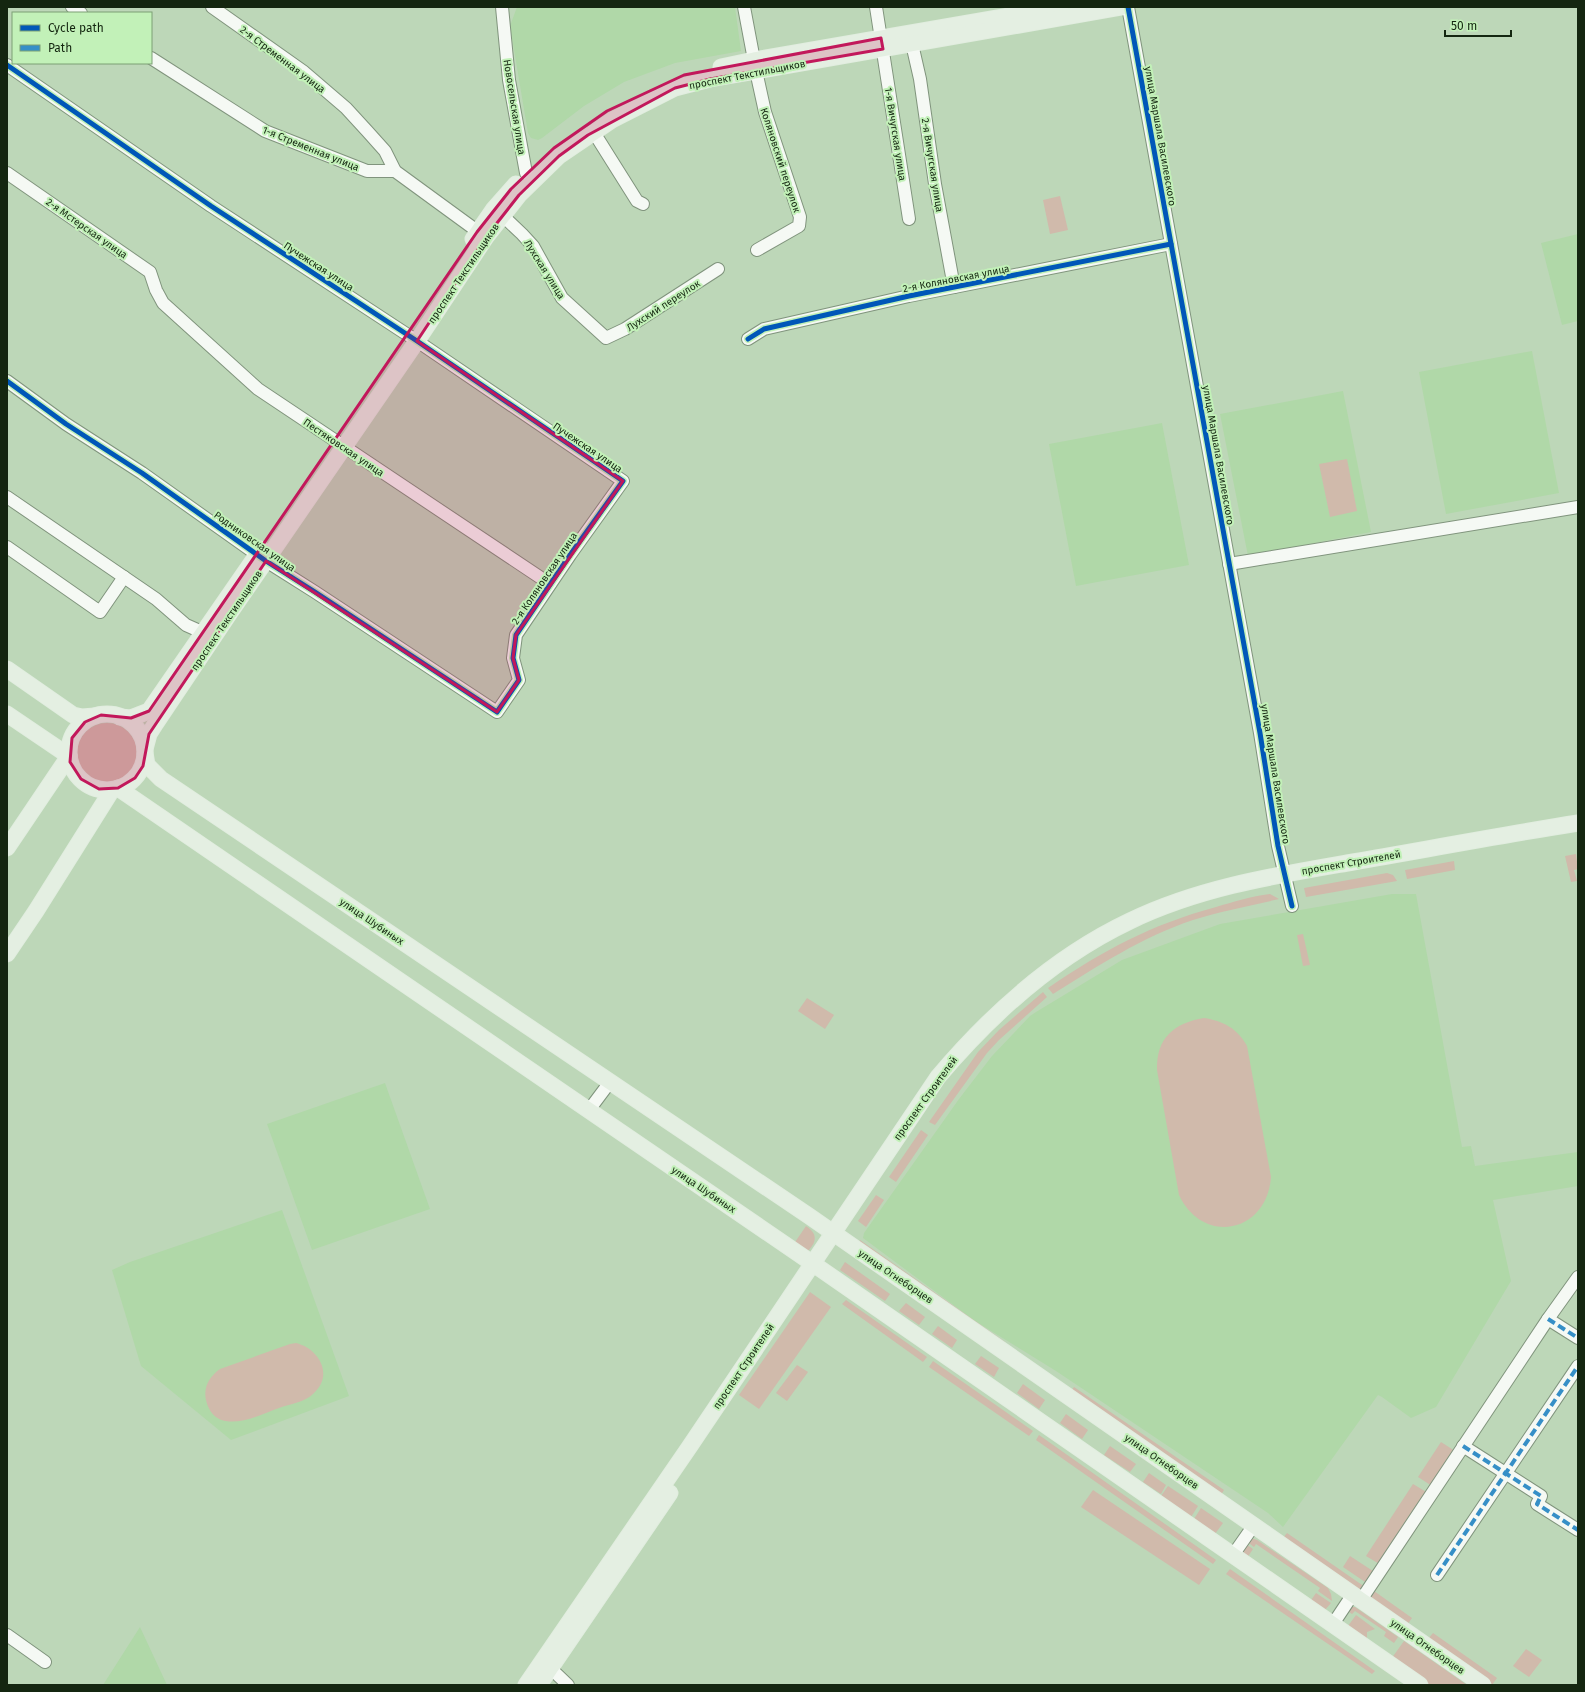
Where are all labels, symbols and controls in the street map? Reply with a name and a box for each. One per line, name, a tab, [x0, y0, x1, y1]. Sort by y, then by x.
legend	[12, 12, 152, 64]
scale bar	[1445, 12, 1511, 38]
text: 50 m	[1451, 19, 1477, 33]
text: Cycle path	[48, 21, 104, 35]
street label: 2-я Стременная улица	[237, 24, 327, 96]
text: Path	[48, 41, 72, 55]
street label: проспект Текстильщиков	[688, 58, 807, 92]
street label: Новосельская улица	[501, 59, 527, 156]
street label: улица Маршала Василевского	[1142, 65, 1178, 207]
street label: 1-я Вичугская улица	[882, 87, 908, 182]
street label: Коляновский переулок	[757, 107, 803, 215]
street label: 2-я Вичугская улица	[919, 117, 945, 213]
street label: 1-я Стременная улица	[261, 124, 361, 174]
street label: 2-я Мстерская улица	[43, 196, 129, 261]
street label: проспект Текстильщиков	[426, 221, 502, 326]
street label: Лухская улица	[521, 238, 567, 301]
street label: Пучежская улица	[281, 240, 356, 294]
street label: 2-я Коляновская улица	[902, 263, 1011, 295]
street label: Лухский переулок	[625, 277, 703, 334]
street label: улица Маршала Василевского	[1200, 384, 1236, 526]
street label: Пестяковская улица	[301, 416, 386, 479]
street label: Пучежская улица	[551, 420, 624, 475]
street label: Родниковская улица	[211, 509, 297, 574]
street label: 2-я Коляновская улица	[510, 530, 580, 627]
street label: проспект Текстильщиков	[189, 568, 265, 673]
street label: улица Маршала Василевского	[1258, 703, 1292, 845]
street label: проспект Строителей	[1301, 848, 1402, 878]
street label: улица Шубиных	[337, 896, 406, 948]
street label: проспект Строителей	[891, 1054, 960, 1143]
street label: улица Шубиных	[669, 1164, 738, 1216]
street label: улица Огнеборцев	[856, 1247, 935, 1306]
street label: проспект Строителей	[711, 1322, 777, 1412]
street label: улица Огнеборцев	[1122, 1432, 1201, 1492]
street label: улица Огнеборцев	[1388, 1617, 1467, 1677]

